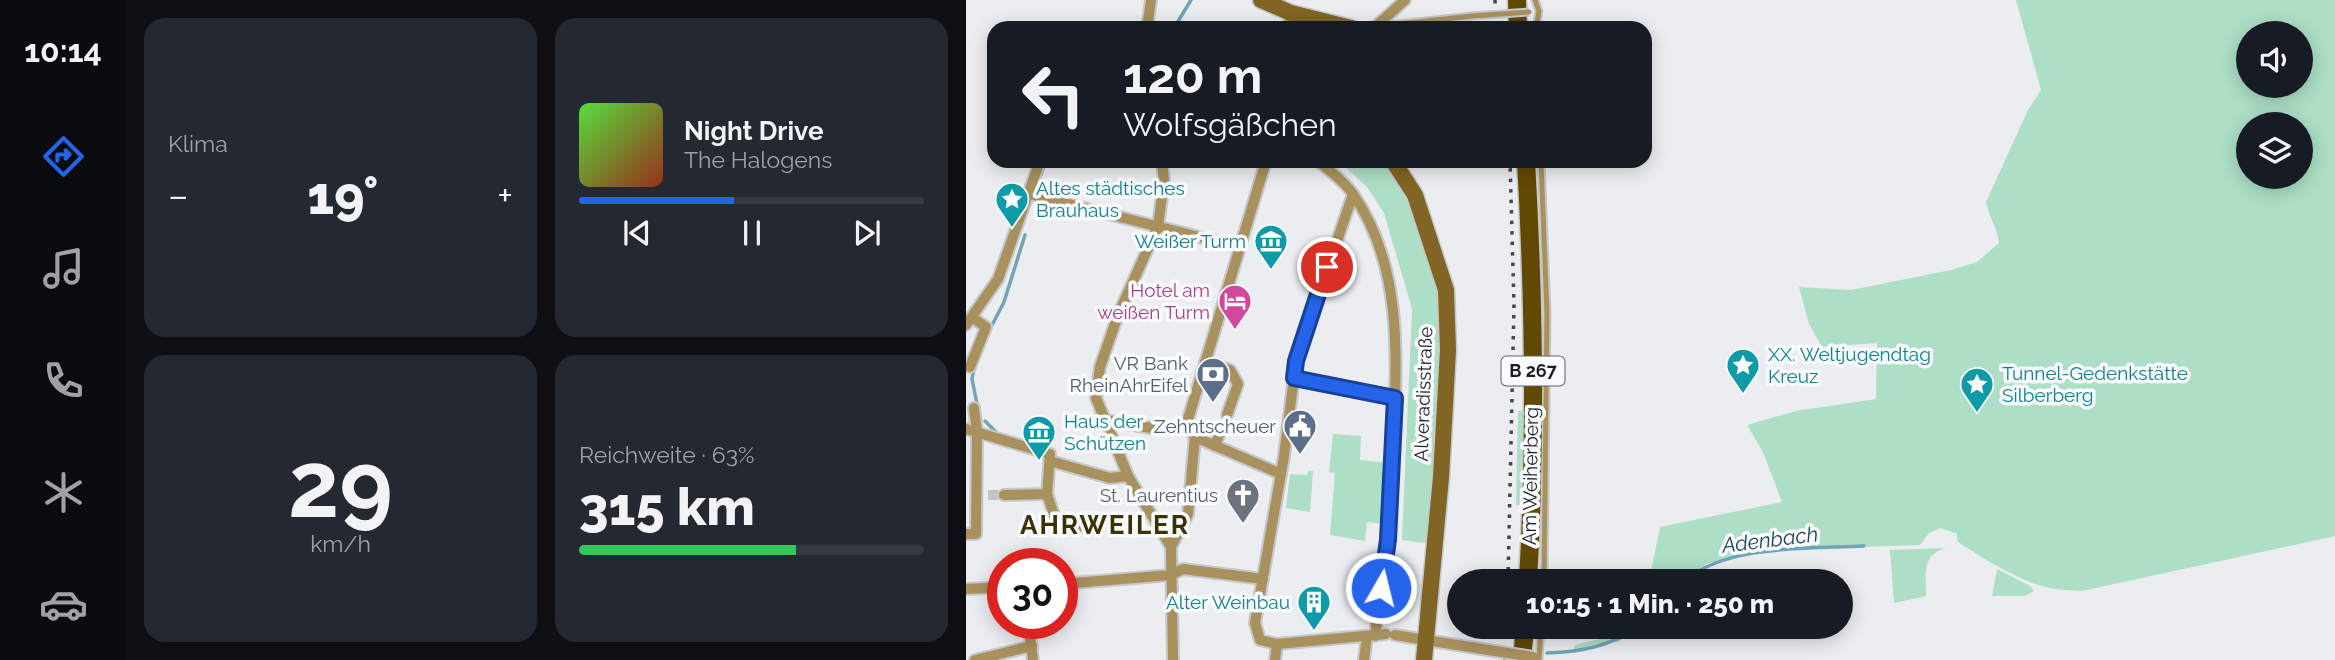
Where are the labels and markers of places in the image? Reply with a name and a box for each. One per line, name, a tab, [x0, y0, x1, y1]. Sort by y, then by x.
place label: Altes städtisches Brauhaus	[1036, 177, 1185, 221]
place icon: Altes städtisches Brauhaus	[993, 180, 1031, 229]
museum icon: Weißer Turm	[1252, 222, 1290, 271]
place label: Weißer Turm	[1135, 230, 1246, 252]
pin	[1297, 237, 1357, 297]
place label: Hotel am weißen Turm	[1097, 279, 1210, 323]
hotel icon: Hotel am weißen Turm	[1216, 282, 1254, 331]
place label: XX. Weltjugendtag Kreuz	[1768, 343, 1931, 387]
place icon: XX. Weltjugendtag Kreuz	[1724, 346, 1762, 395]
place label: VR Bank RheinAhrEifel	[1070, 352, 1189, 396]
bank icon: VR Bank RheinAhrEifel	[1194, 355, 1232, 404]
place label: Tunnel-Gedenkstätte Silberberg	[2002, 362, 2188, 406]
place icon: Tunnel-Gedenkstätte Silberberg	[1958, 365, 1996, 414]
public building icon: Zehntscheuer	[1281, 407, 1319, 456]
place label: Haus der Schützen	[1064, 410, 1146, 454]
museum icon: Haus der Schützen	[1020, 413, 1058, 462]
place label: Zehntscheuer	[1154, 415, 1276, 437]
church icon: St. Laurentius	[1224, 476, 1262, 525]
place label: St. Laurentius	[1100, 484, 1218, 506]
building icon: Alter Weinbau	[1295, 583, 1333, 632]
place label: Alter Weinbau	[1166, 591, 1290, 613]

